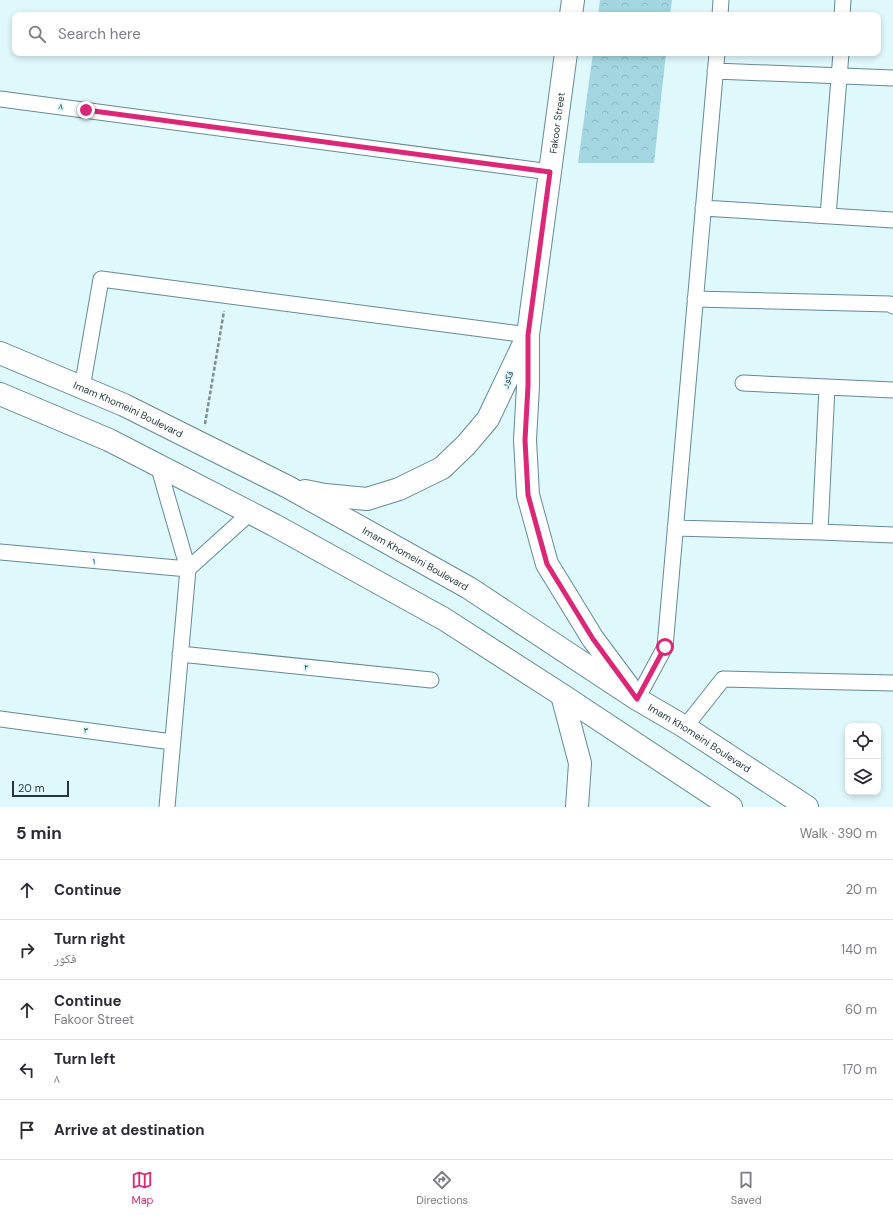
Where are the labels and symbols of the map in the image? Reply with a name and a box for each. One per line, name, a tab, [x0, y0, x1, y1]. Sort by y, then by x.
street label: Fakoor Street	[546, 91, 567, 154]
street label: ۸	[58, 99, 65, 113]
route end	[77, 101, 95, 119]
street label: فکور	[497, 368, 517, 391]
street label: Imam Khomeini Boulevard	[72, 378, 185, 440]
street label: Imam Khomeini Boulevard	[360, 523, 471, 593]
street label: ۱	[91, 554, 97, 568]
route start	[656, 638, 674, 656]
street label: ۲	[303, 660, 309, 674]
street label: Imam Khomeini Boulevard	[646, 700, 754, 775]
street label: ۳	[83, 723, 90, 737]
scale bar	[12, 779, 69, 798]

